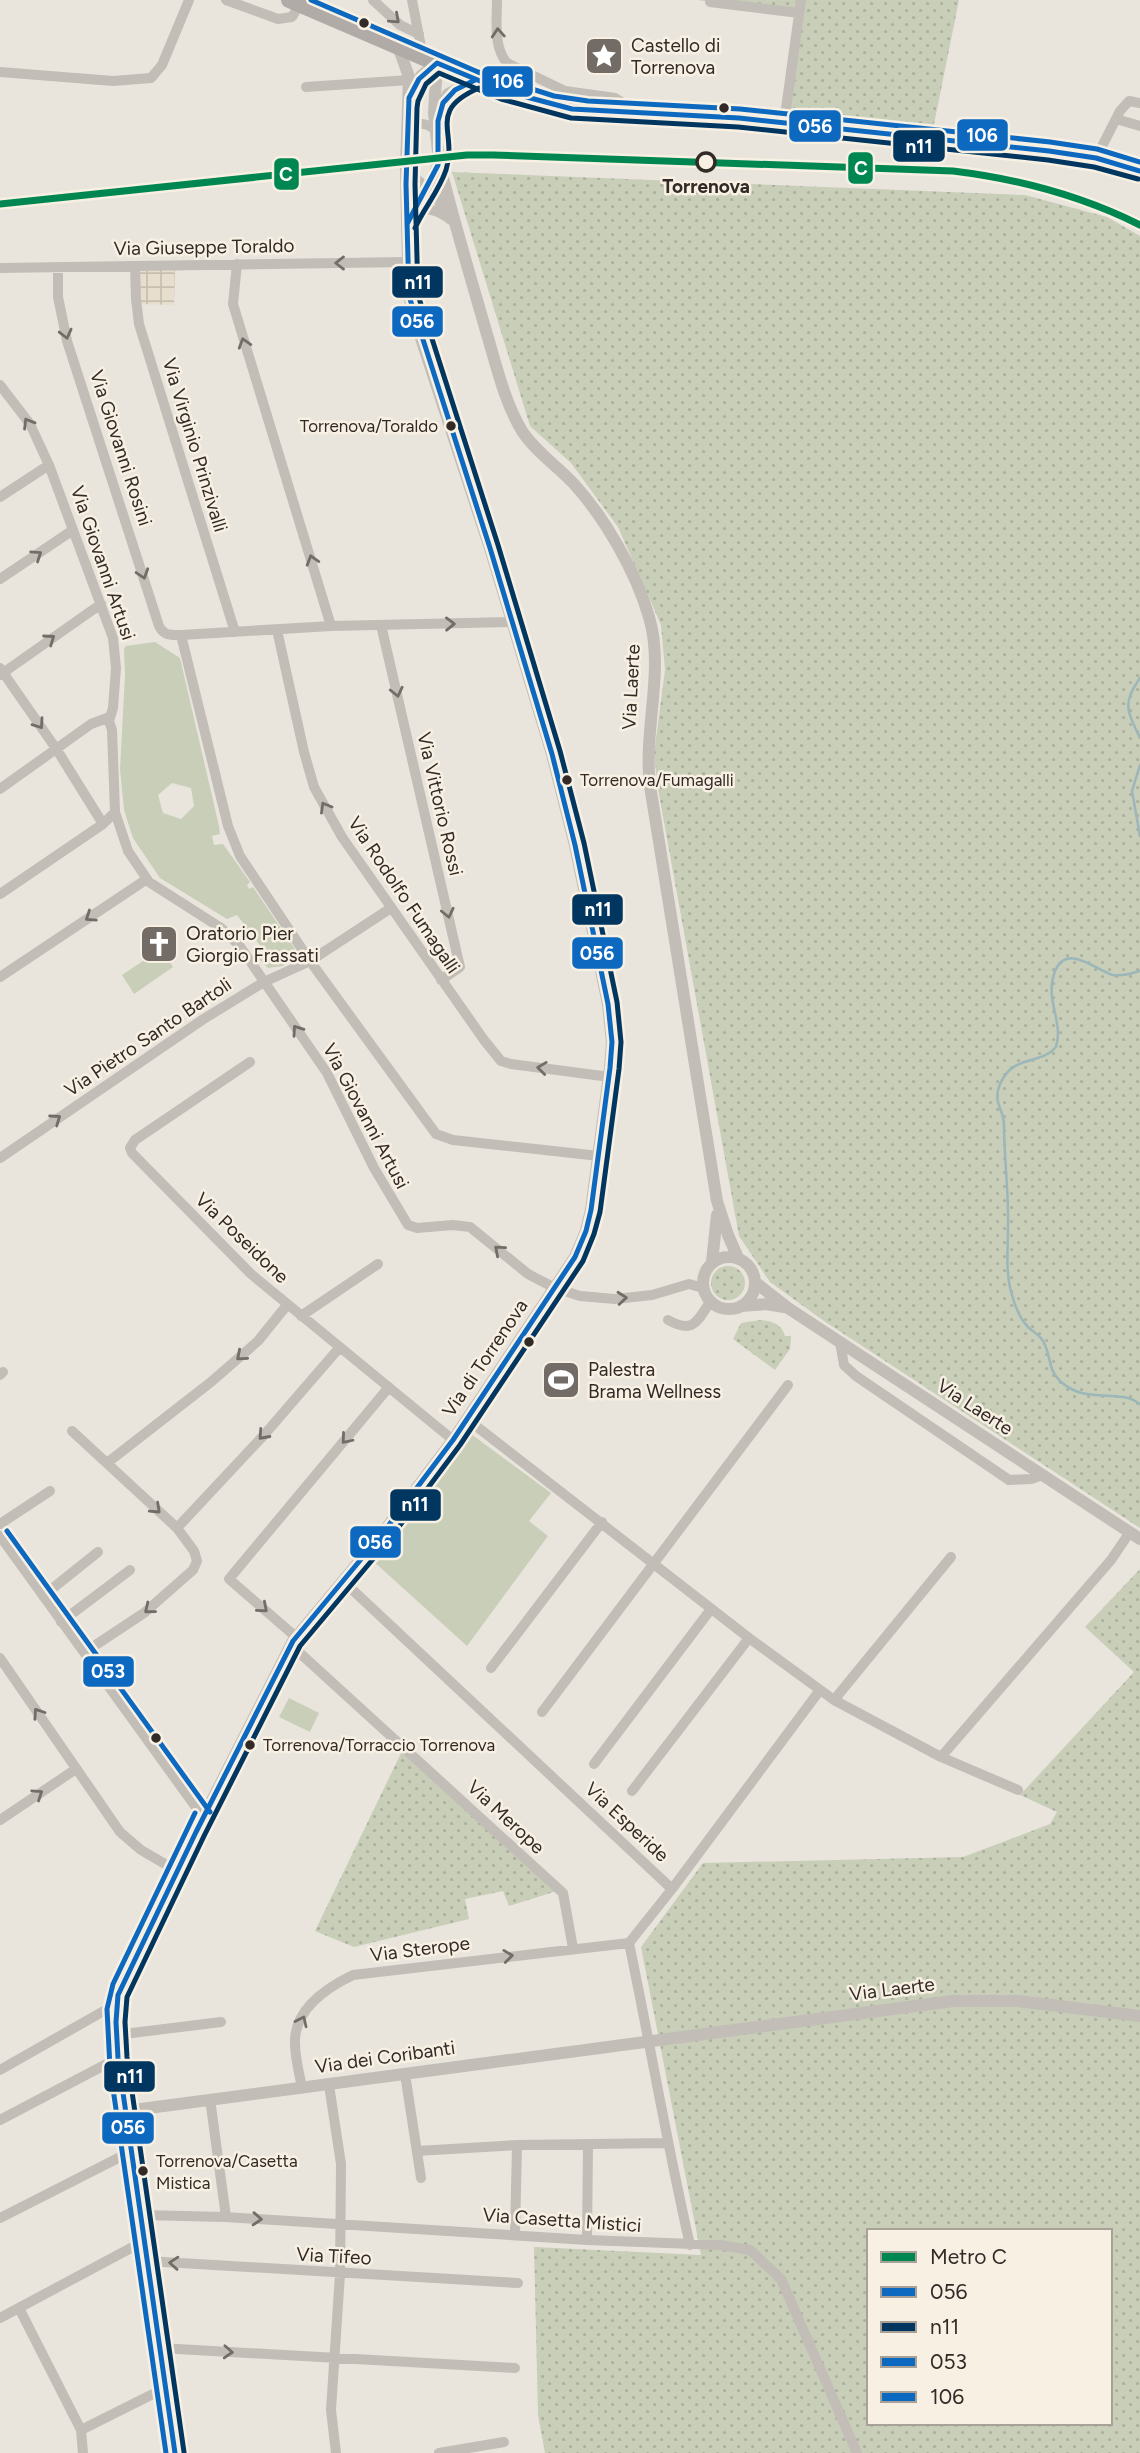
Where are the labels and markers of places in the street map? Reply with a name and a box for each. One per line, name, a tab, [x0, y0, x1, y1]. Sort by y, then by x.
unlabelled marker	[357, 16, 371, 30]
place label: Castello di Torrenova	[631, 34, 720, 79]
place icon: Castello di Torrenova	[583, 35, 625, 77]
unlabelled marker	[717, 101, 731, 115]
marker: Torrenova	[696, 152, 716, 172]
place label: Torrenova	[662, 175, 750, 198]
place label: Torrenova/Toraldo	[300, 416, 438, 436]
marker: Torrenova/Toraldo	[444, 419, 458, 433]
place label: Torrenova/Fumagalli	[580, 770, 734, 790]
marker: Torrenova/Fumagalli	[560, 773, 574, 787]
place label: Oratorio Pier Giorgio Frassati	[186, 922, 319, 967]
church icon: Oratorio Pier Giorgio Frassati	[138, 923, 180, 965]
unlabelled marker	[522, 1335, 536, 1349]
place label: Palestra Brama Wellness	[588, 1358, 721, 1403]
sports icon: Palestra Brama Wellness	[540, 1359, 582, 1401]
unlabelled marker	[149, 1731, 163, 1745]
place label: Torrenova/Torraccio Torrenova	[263, 1735, 495, 1755]
marker: Torrenova/Torraccio Torrenova	[243, 1738, 257, 1752]
place label: Torrenova/Casetta Mistica	[156, 2151, 298, 2193]
marker: Torrenova/Casetta Mistica	[136, 2164, 150, 2178]

